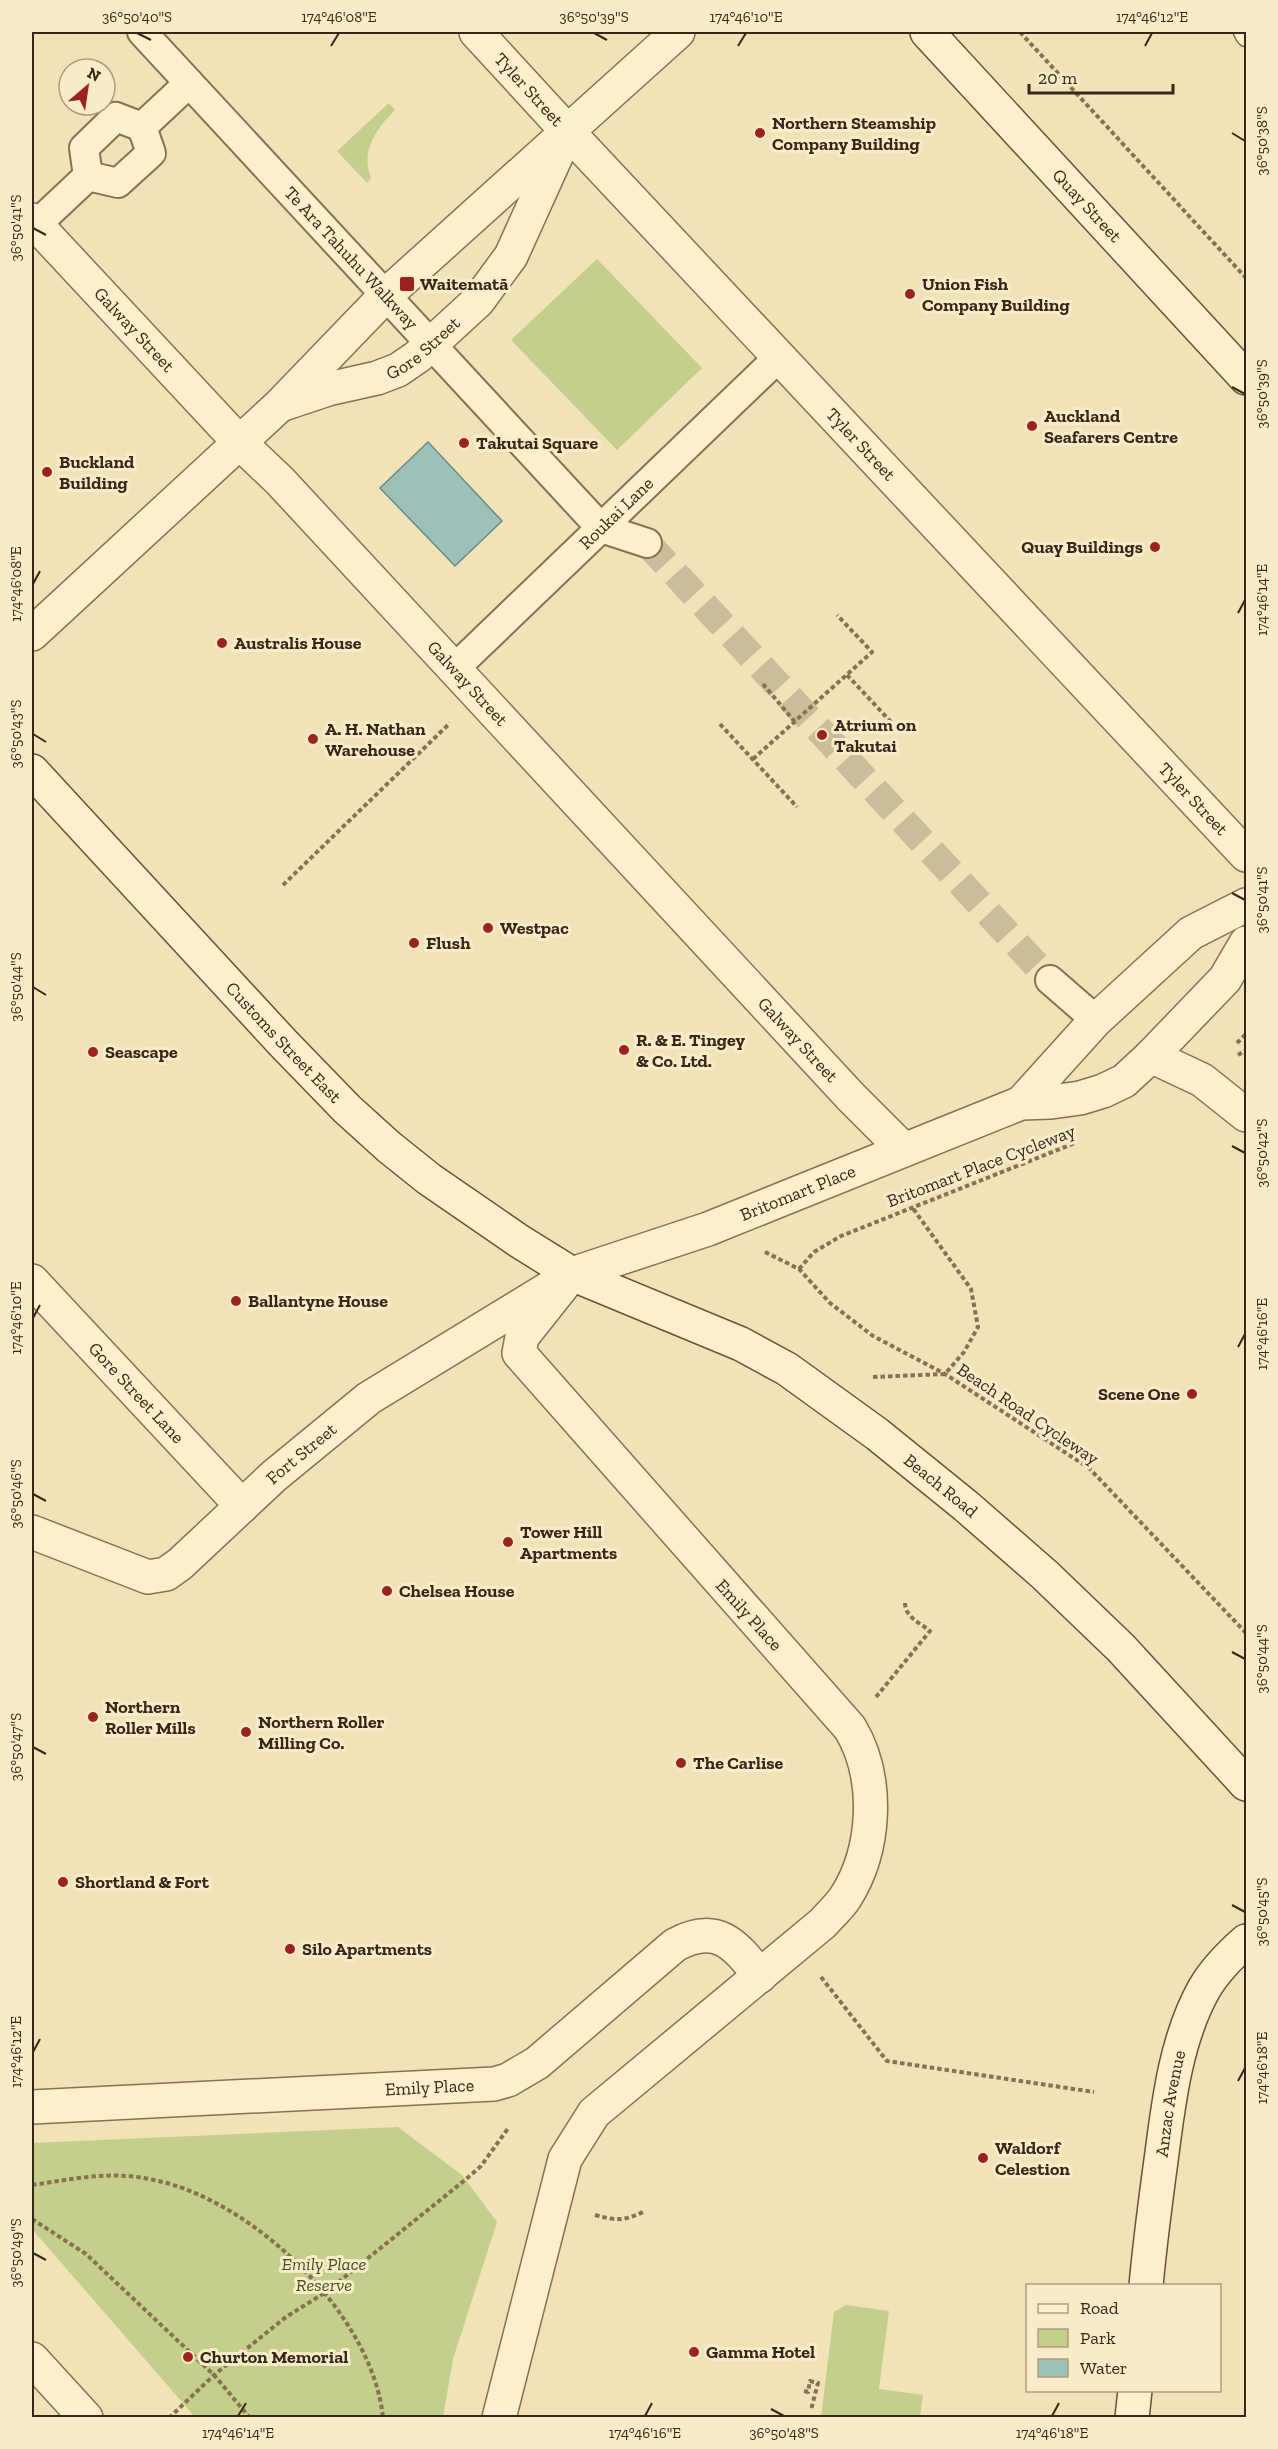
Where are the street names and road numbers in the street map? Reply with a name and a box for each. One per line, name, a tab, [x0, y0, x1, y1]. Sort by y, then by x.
street label: Tyler Street	[490, 48, 568, 131]
street label: Quay Street	[1048, 164, 1126, 247]
street label: Te Ara Tahuhu Walkway	[280, 182, 423, 335]
street label: Galway Street	[89, 283, 179, 377]
street label: Gore Street	[383, 312, 465, 384]
street label: Tyler Street	[821, 403, 900, 486]
street label: Roukai Lane	[575, 472, 658, 554]
street label: Galway Street	[423, 636, 513, 731]
street label: Tyler Street	[1154, 758, 1233, 840]
street label: Customs Street East	[221, 977, 346, 1108]
street label: Galway Street	[753, 993, 843, 1087]
street label: Britomart Place Cycleway	[884, 1120, 1079, 1212]
street label: Britomart Place	[737, 1160, 859, 1226]
street label: Gore Street Lane	[84, 1338, 189, 1448]
street label: Beach Road Cycleway	[953, 1358, 1104, 1470]
street label: Fort Street	[261, 1418, 341, 1489]
street label: Beach Road	[899, 1449, 982, 1522]
street label: Emily Place	[711, 1575, 787, 1655]
street label: Anzac Avenue	[1151, 2048, 1190, 2158]
street label: Emily Place	[384, 2074, 475, 2100]

